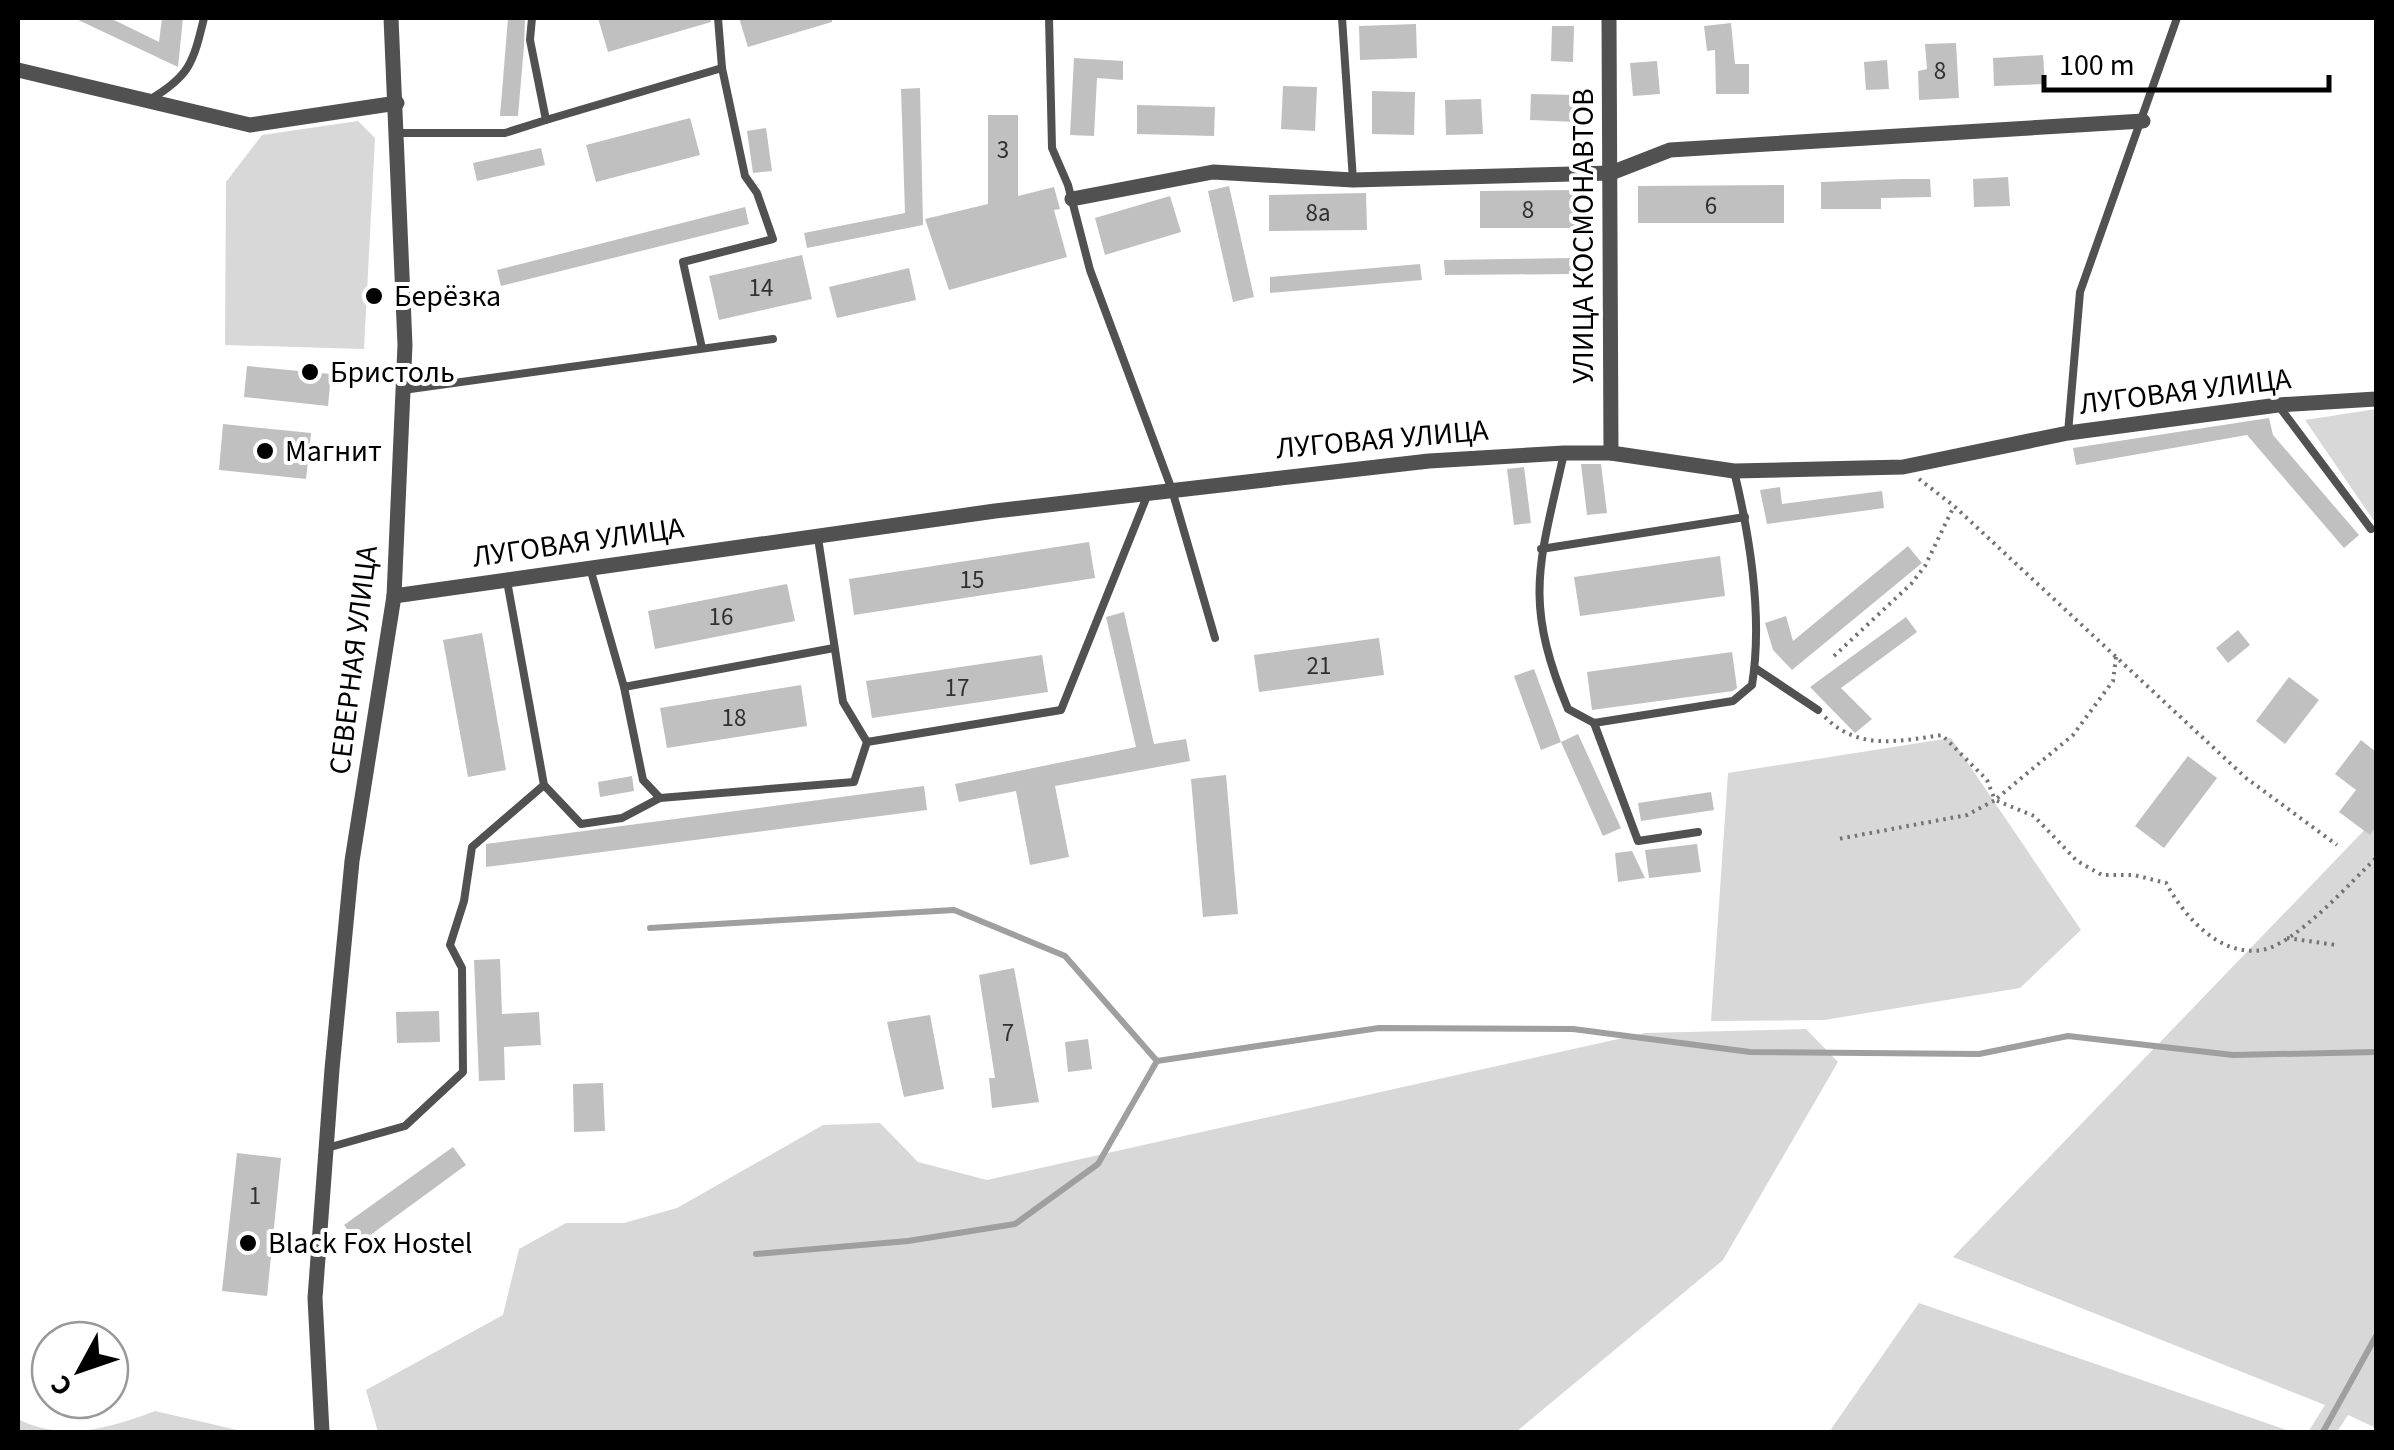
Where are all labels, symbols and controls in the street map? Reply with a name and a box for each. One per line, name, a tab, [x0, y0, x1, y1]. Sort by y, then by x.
scale bar	[2044, 30, 2329, 92]
text: 100 m	[2059, 44, 2135, 87]
house number: 8	[1934, 53, 1946, 89]
street label: УЛИЦА КОСМОНАВТОВ	[1562, 88, 1605, 384]
house number: 3	[997, 132, 1009, 168]
house number: 6	[1705, 188, 1717, 224]
house number: 8	[1522, 192, 1534, 228]
house number: 8а	[1305, 195, 1331, 231]
house number: 14	[749, 270, 773, 306]
place label: Берёзка	[394, 275, 501, 318]
marker: Берёзка	[363, 285, 385, 307]
place label: Бристоль	[330, 351, 455, 394]
street label: ЛУГОВАЯ УЛИЦА	[2077, 357, 2294, 426]
marker: Бристоль	[299, 361, 321, 383]
street label: ЛУГОВАЯ УЛИЦА	[1274, 409, 1491, 470]
place label: Магнит	[285, 430, 382, 473]
marker: Магнит	[254, 440, 276, 462]
street label: ЛУГОВАЯ УЛИЦА	[469, 506, 687, 579]
street label: СЕВЕРНАЯ УЛИЦА	[318, 542, 389, 777]
house number: 15	[960, 562, 984, 598]
house number: 16	[709, 599, 733, 635]
house number: 21	[1307, 648, 1331, 684]
house number: 17	[945, 670, 969, 706]
house number: 18	[722, 700, 746, 736]
house number: 7	[1002, 1015, 1014, 1051]
house number: 1	[249, 1178, 261, 1214]
place label: Black Fox Hostel	[268, 1222, 472, 1265]
marker: Black Fox Hostel	[237, 1232, 259, 1254]
north arrow	[30, 1320, 130, 1420]
text: С	[41, 1366, 82, 1405]

